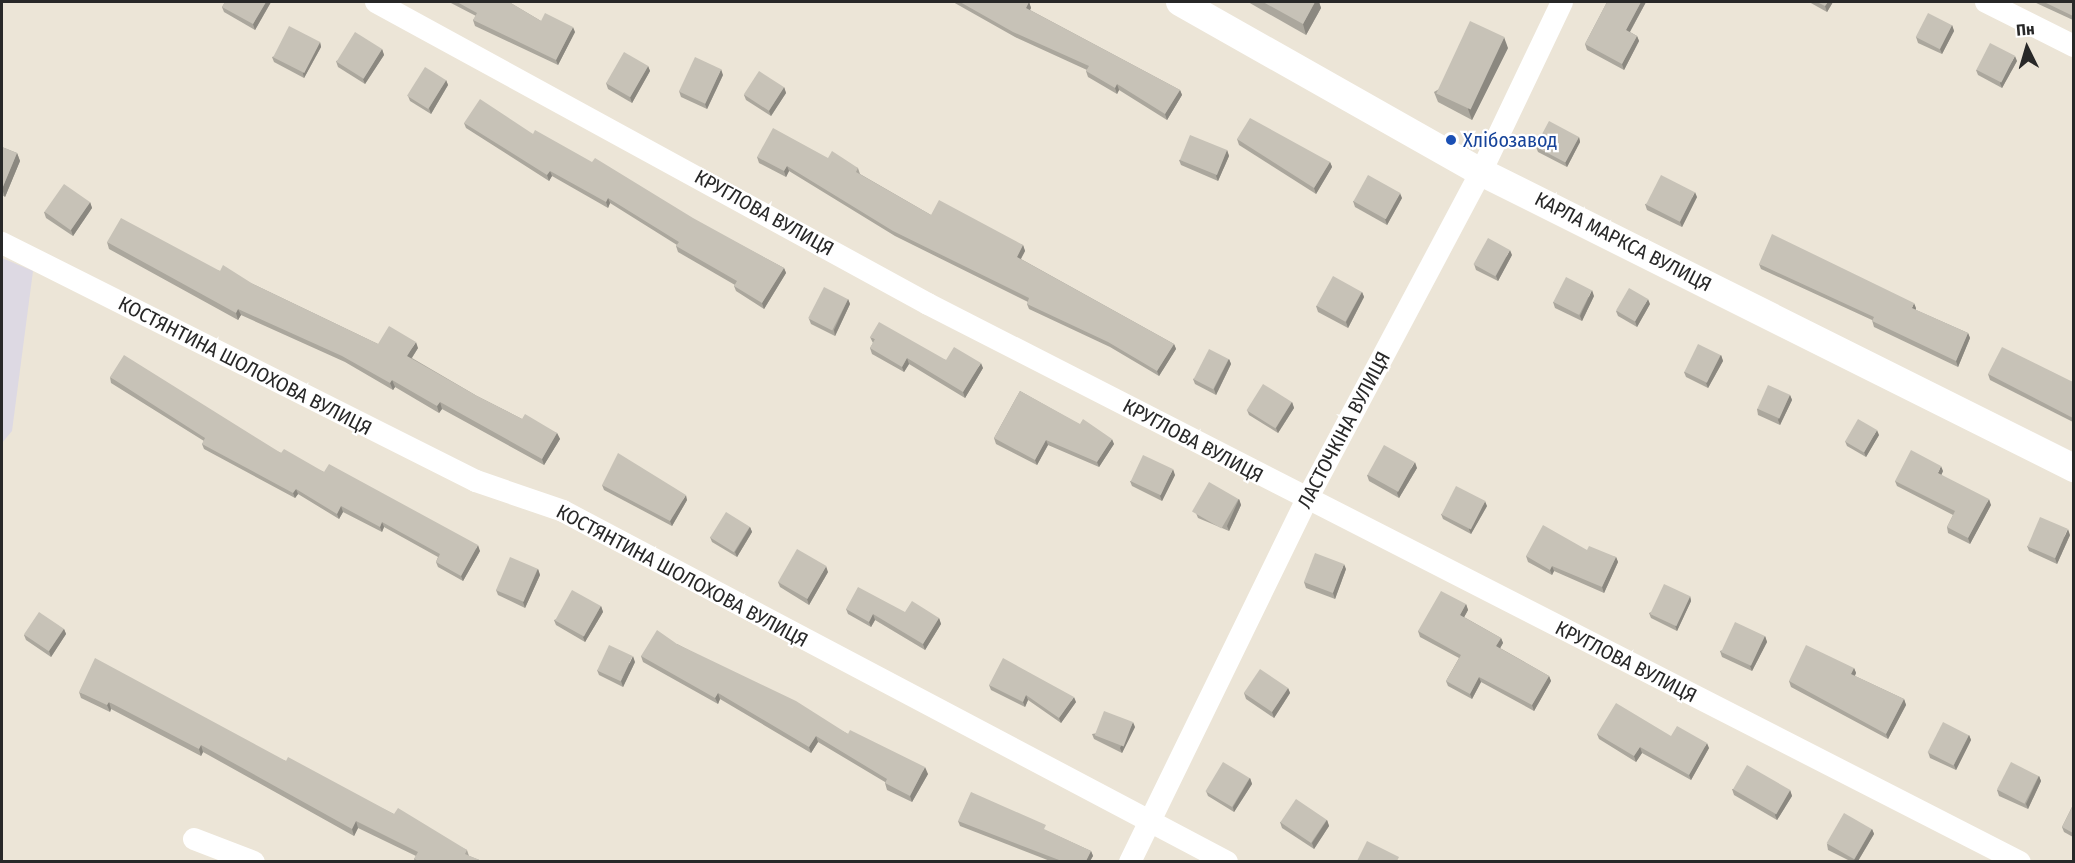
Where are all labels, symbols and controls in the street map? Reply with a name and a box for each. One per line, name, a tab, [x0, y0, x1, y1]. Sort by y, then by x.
north arrow	[1997, 18, 2057, 78]
text: Пн	[2016, 19, 2035, 40]
place label: Хлібозавод	[1463, 128, 1557, 152]
marker: Хлібозавод	[1444, 133, 1458, 147]
street label: КРУГЛОВА ВУЛИЦЯ	[690, 165, 838, 261]
street label: КАРЛА МАРКСА ВУЛИЦЯ	[1531, 187, 1715, 297]
street label: КОСТЯНТИНА ШОЛОХОВА ВУЛИЦЯ	[114, 291, 376, 441]
street label: ЛАСТОЧКІНА ВУЛИЦЯ	[1293, 348, 1395, 512]
street label: КРУГЛОВА ВУЛИЦЯ	[1119, 394, 1267, 488]
street label: КОСТЯНТИНА ШОЛОХОВА ВУЛИЦЯ	[552, 499, 812, 653]
street label: КРУГЛОВА ВУЛИЦЯ	[1551, 616, 1701, 708]

